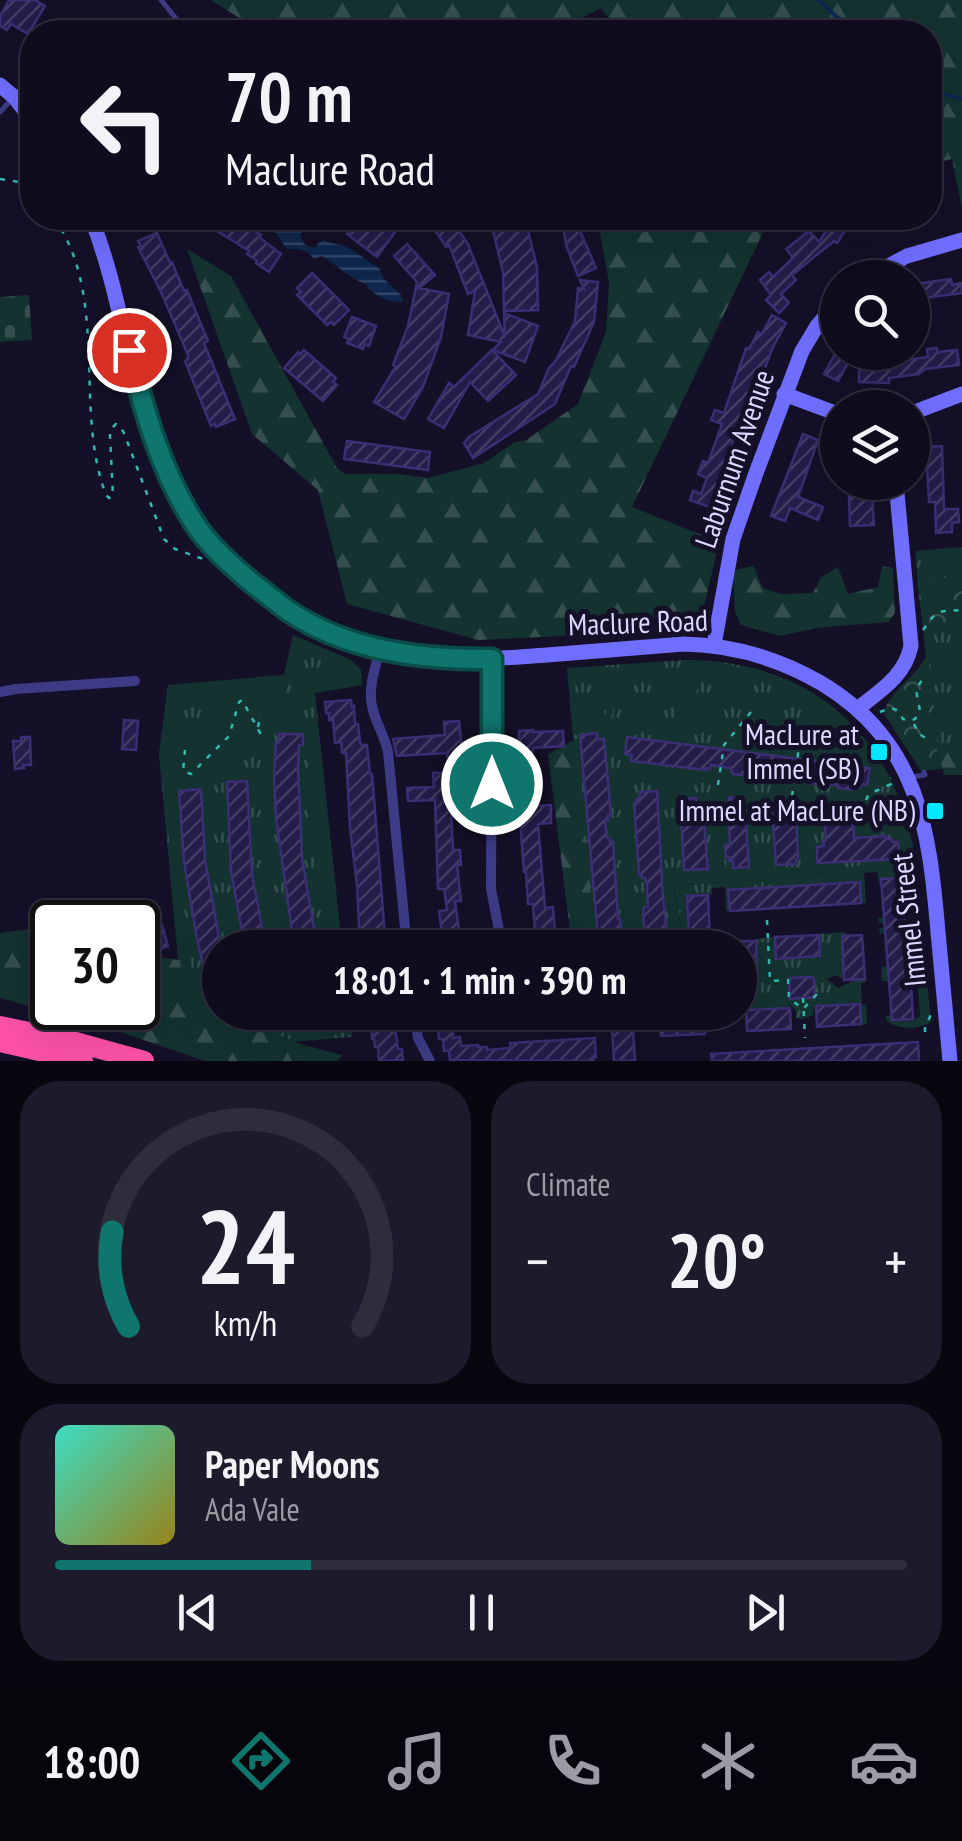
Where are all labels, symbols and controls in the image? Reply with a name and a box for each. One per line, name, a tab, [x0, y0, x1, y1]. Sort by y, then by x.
text: 70 m	[225, 51, 353, 141]
icon: left	[60, 60, 190, 190]
text: Maclure Road	[225, 139, 435, 197]
map controls	[820, 260, 930, 500]
button: search	[820, 260, 930, 370]
pin	[87, 308, 172, 393]
icon: arrive	[102, 323, 157, 378]
street label: Laburnum Avenue	[685, 364, 782, 553]
button: layers	[820, 390, 930, 500]
street label: Maclure Road	[567, 600, 709, 643]
place label: MacLure at Immel (SB)	[745, 714, 860, 787]
position arrow	[440, 732, 544, 836]
marker: MacLure at Immel (SB)	[868, 741, 890, 763]
place label: Immel at MacLure (NB)	[679, 790, 915, 829]
marker: Immel at MacLure (NB)	[924, 800, 946, 822]
street label: Immel Street	[881, 851, 934, 989]
speed limit sign: 30	[30, 900, 160, 1030]
text: 18:01 · 1 min · 390 m	[333, 955, 626, 1004]
text: Climate	[526, 1163, 610, 1205]
text: 24	[196, 1178, 295, 1313]
text: 20°	[667, 1212, 766, 1309]
text: −	[526, 1225, 549, 1296]
text: +	[884, 1225, 907, 1296]
text: km/h	[214, 1300, 277, 1346]
text: Paper Moons	[205, 1439, 380, 1488]
text: Ada Vale	[205, 1488, 300, 1530]
icon: previous	[170, 1585, 225, 1640]
icon: pause	[454, 1585, 509, 1640]
icon: next	[738, 1585, 793, 1640]
icon: directions	[226, 1726, 296, 1796]
icon: music	[382, 1726, 452, 1796]
icon: phone	[538, 1726, 608, 1796]
icon: climate	[693, 1726, 763, 1796]
icon: car	[849, 1726, 919, 1796]
text: 18:00	[43, 1732, 140, 1790]

